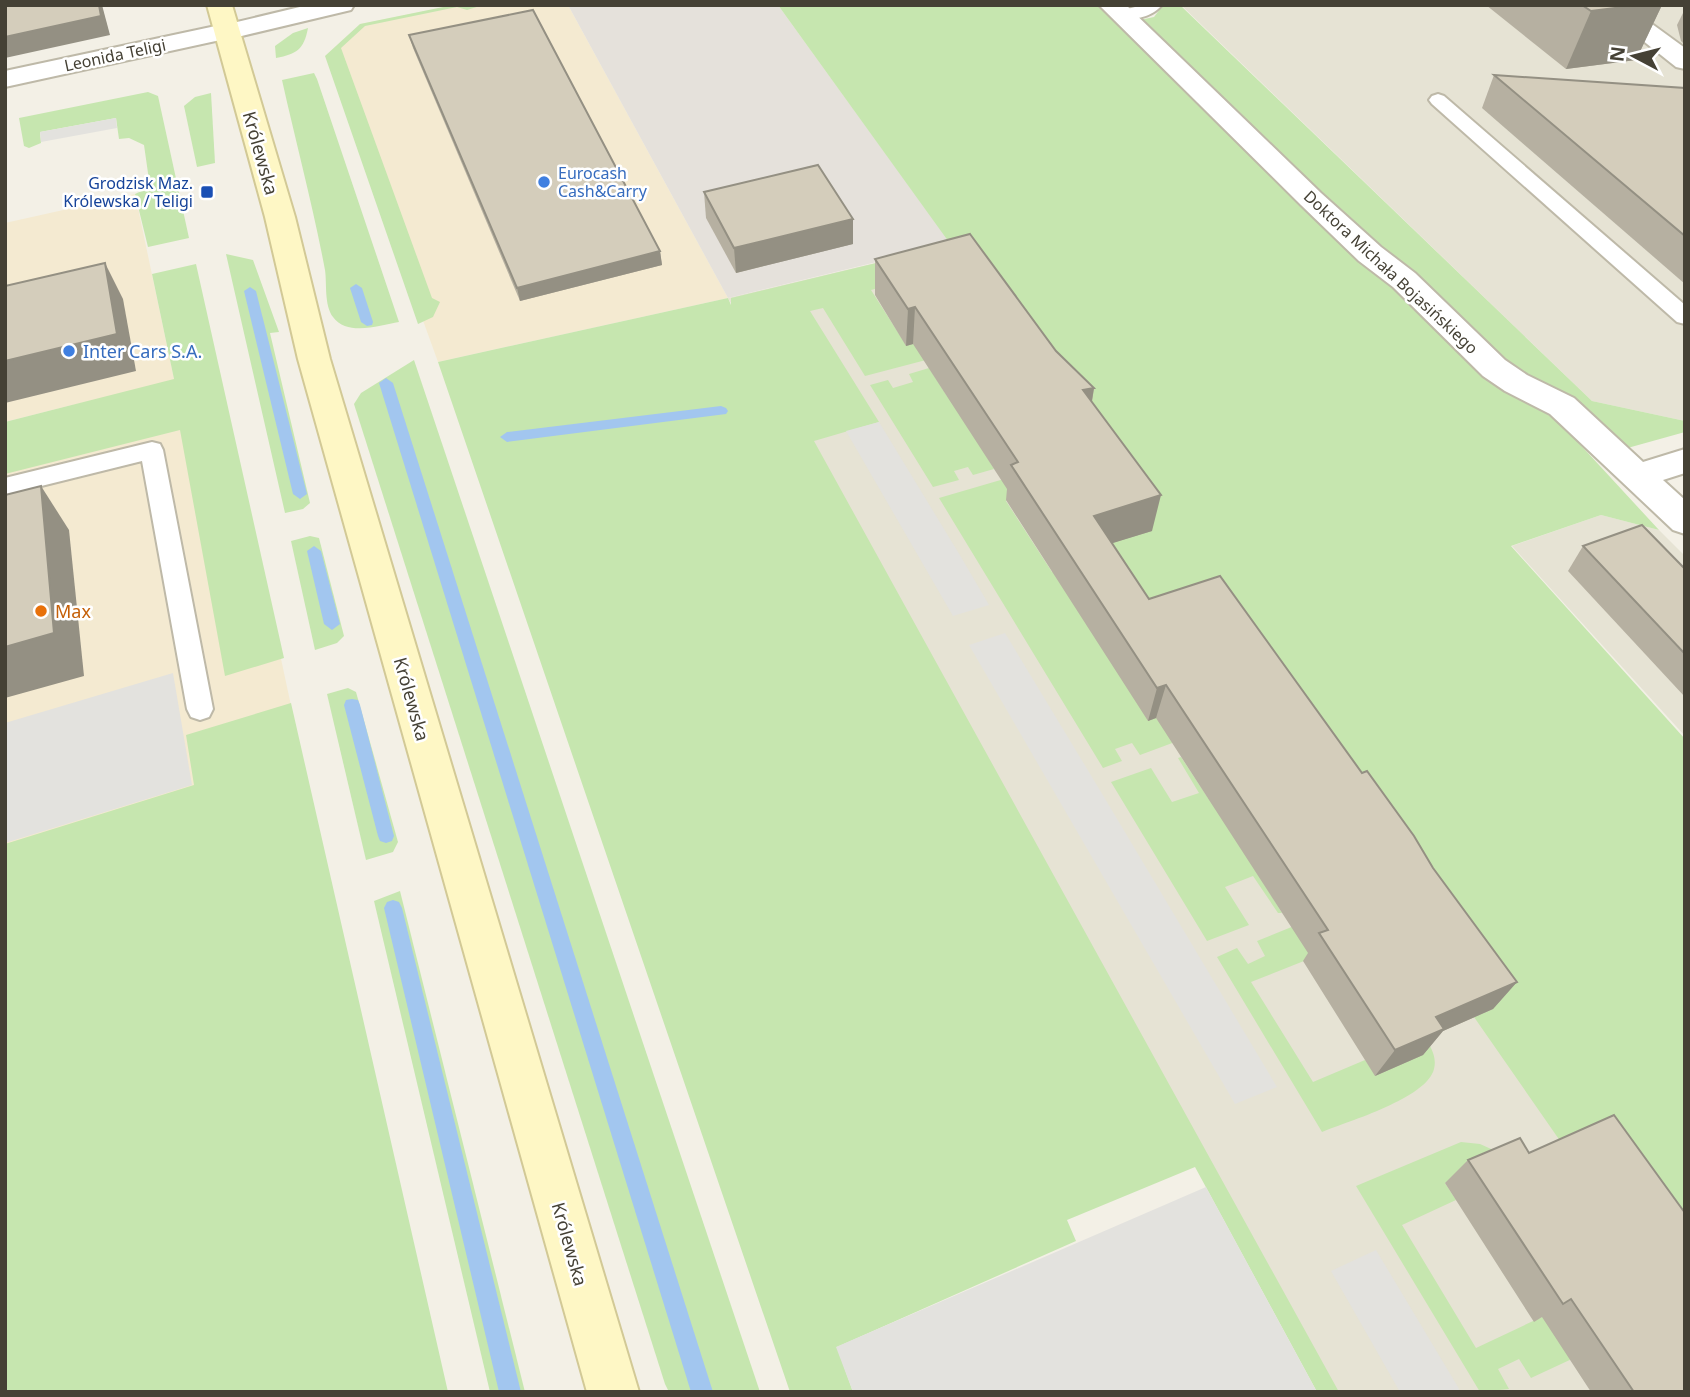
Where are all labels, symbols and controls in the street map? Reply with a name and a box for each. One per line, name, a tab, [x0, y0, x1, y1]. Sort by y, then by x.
north arrow	[1599, 21, 1669, 91]
street label: Leonida Teligi	[62, 34, 168, 76]
text: N	[1603, 45, 1631, 63]
street label: Królewska	[238, 108, 284, 198]
place label: Eurocash Cash&Carry	[558, 162, 648, 202]
place label: Grodzisk Maz. Królewska / Teligi	[63, 172, 193, 212]
marker: Eurocash Cash&Carry	[536, 174, 552, 190]
marker: Grodzisk Maz. Królewska / Teligi	[199, 184, 215, 200]
street label: Doktora Michała Bojasińskiego	[1299, 185, 1483, 359]
place label: Inter Cars S.A.	[83, 339, 202, 363]
marker: Inter Cars S.A.	[61, 343, 77, 359]
place label: Max	[55, 599, 91, 623]
marker: Max	[33, 603, 49, 619]
street label: Królewska	[389, 654, 435, 744]
street label: Królewska	[547, 1199, 593, 1289]

